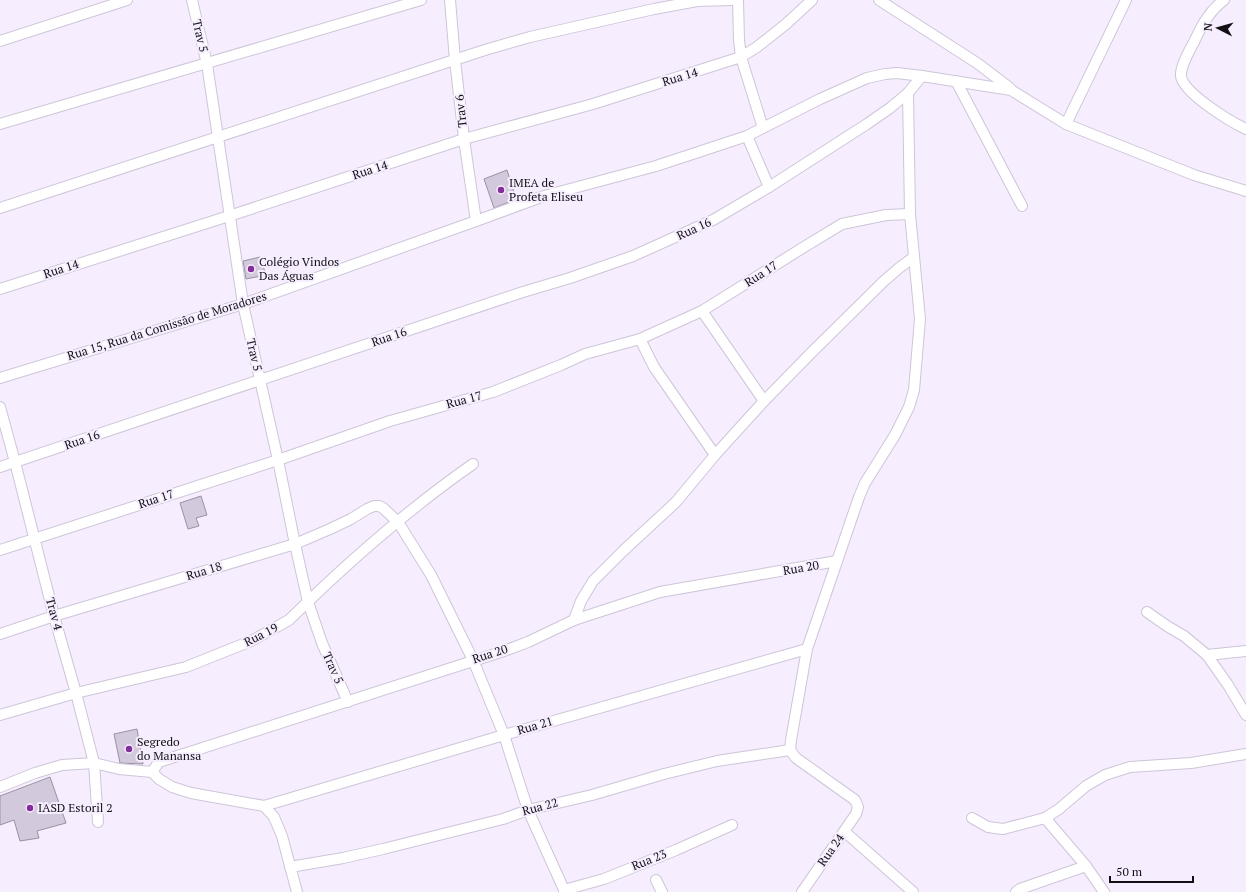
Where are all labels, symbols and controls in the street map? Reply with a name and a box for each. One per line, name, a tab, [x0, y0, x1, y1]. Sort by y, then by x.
north arrow	[1198, 8, 1238, 48]
street label: Trav 5	[189, 18, 212, 54]
text: N	[1201, 21, 1216, 32]
street label: Rua 14	[660, 64, 700, 89]
street label: Trav 6	[451, 93, 470, 128]
street label: Rua 14	[350, 157, 390, 182]
place label: IMEA de Profeta Eliseu	[509, 175, 583, 204]
marker: IMEA de Profeta Eliseu	[496, 185, 506, 195]
street label: Rua 16	[674, 214, 714, 243]
place label: Colégio Vindos Das Águas	[259, 254, 339, 283]
street label: Rua 14	[41, 256, 81, 281]
street label: Rua 17	[741, 257, 780, 290]
marker: Colégio Vindos Das Águas	[246, 264, 256, 274]
street label: Rua 15, Rua da Comissão de Moradores	[65, 288, 268, 363]
street label: Rua 16	[369, 323, 409, 350]
street label: Trav 5	[243, 337, 266, 373]
street label: Rua 17	[444, 388, 483, 411]
street label: Rua 16	[62, 426, 102, 453]
street label: Rua 17	[136, 486, 175, 511]
street label: Rua 20	[782, 557, 820, 578]
street label: Rua 18	[184, 558, 223, 583]
street label: Trav 4	[43, 596, 66, 632]
street label: Rua 19	[241, 620, 280, 649]
street label: Rua 20	[470, 641, 509, 666]
street label: Trav 5	[320, 650, 347, 686]
street label: Rua 21	[515, 713, 554, 738]
place label: Segredo do Manansa	[137, 734, 201, 763]
marker: Segredo do Manansa	[124, 744, 134, 754]
street label: Rua 22	[520, 795, 559, 818]
place label: IASD Estoril 2	[38, 800, 113, 815]
marker: IASD Estoril 2	[25, 803, 35, 813]
street label: Rua 24	[814, 830, 847, 869]
street label: Rua 23	[629, 846, 668, 873]
scale bar	[1110, 858, 1193, 884]
text: 50 m	[1116, 864, 1143, 879]

